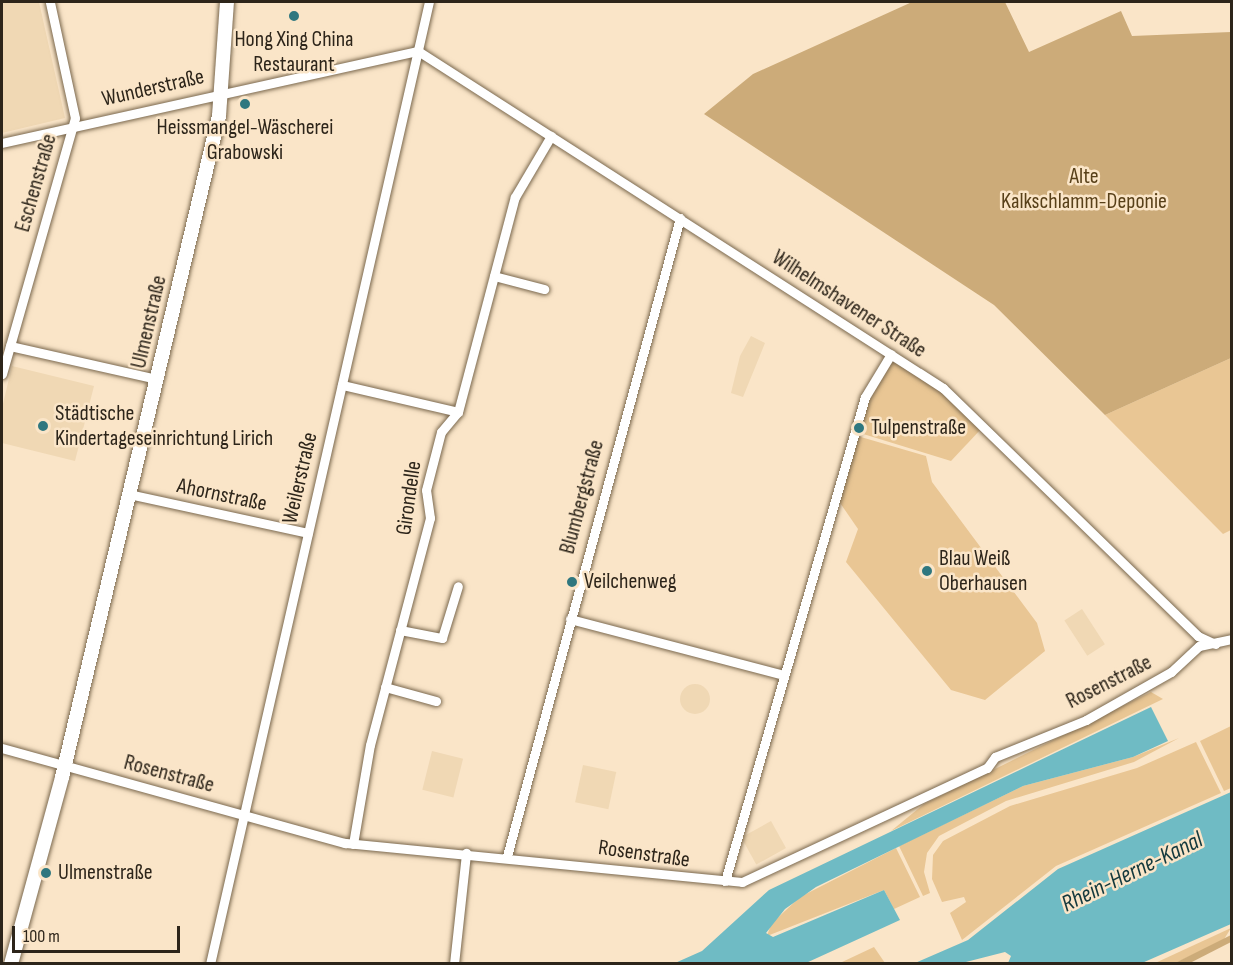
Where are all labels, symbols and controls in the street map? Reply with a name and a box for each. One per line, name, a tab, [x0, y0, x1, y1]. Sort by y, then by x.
marker: Hong Xing China Restaurant	[287, 9, 301, 23]
place label: Hong Xing China Restaurant	[234, 26, 354, 78]
street label: Wunderstraße	[99, 63, 207, 113]
marker: Heissmangel-Wäscherei Grabowski	[238, 97, 252, 111]
place label: Heissmangel-Wäscherei Grabowski	[157, 114, 333, 166]
street label: Eschenstraße	[9, 131, 63, 235]
park label: Alte Kalkschlamm-Deponie	[1001, 163, 1167, 214]
street label: Wilhelmshavener Straße	[767, 244, 931, 364]
street label: Ulmenstraße	[126, 273, 172, 371]
place label: Städtische Kindertageseinrichtung Lirich	[55, 400, 273, 452]
place label: Tulpenstraße	[871, 415, 966, 441]
marker: Städtische Kindertageseinrichtung Lirich	[36, 419, 50, 433]
marker: Tulpenstraße	[852, 421, 866, 435]
street label: Weilerstraße	[277, 430, 323, 526]
street label: Blumbergstraße	[554, 437, 610, 557]
street label: Girondelle	[391, 459, 427, 537]
street label: Ahornstraße	[175, 473, 269, 517]
place label: Blau Weiß Oberhausen	[939, 545, 1027, 596]
marker: Blau Weiß Oberhausen	[920, 564, 934, 578]
place label: Veilchenweg	[584, 569, 677, 595]
marker: Veilchenweg	[565, 575, 579, 589]
street label: Rosenstraße	[1062, 649, 1156, 715]
street label: Rosenstraße	[121, 749, 217, 799]
water label: Rhein-Herne-Kanal	[1057, 825, 1207, 919]
street label: Rosenstraße	[596, 835, 692, 873]
place label: Ulmenstraße	[58, 860, 152, 886]
marker: Ulmenstraße	[39, 866, 53, 880]
scale bar	[15, 914, 183, 952]
text: 100 m	[23, 926, 60, 947]

